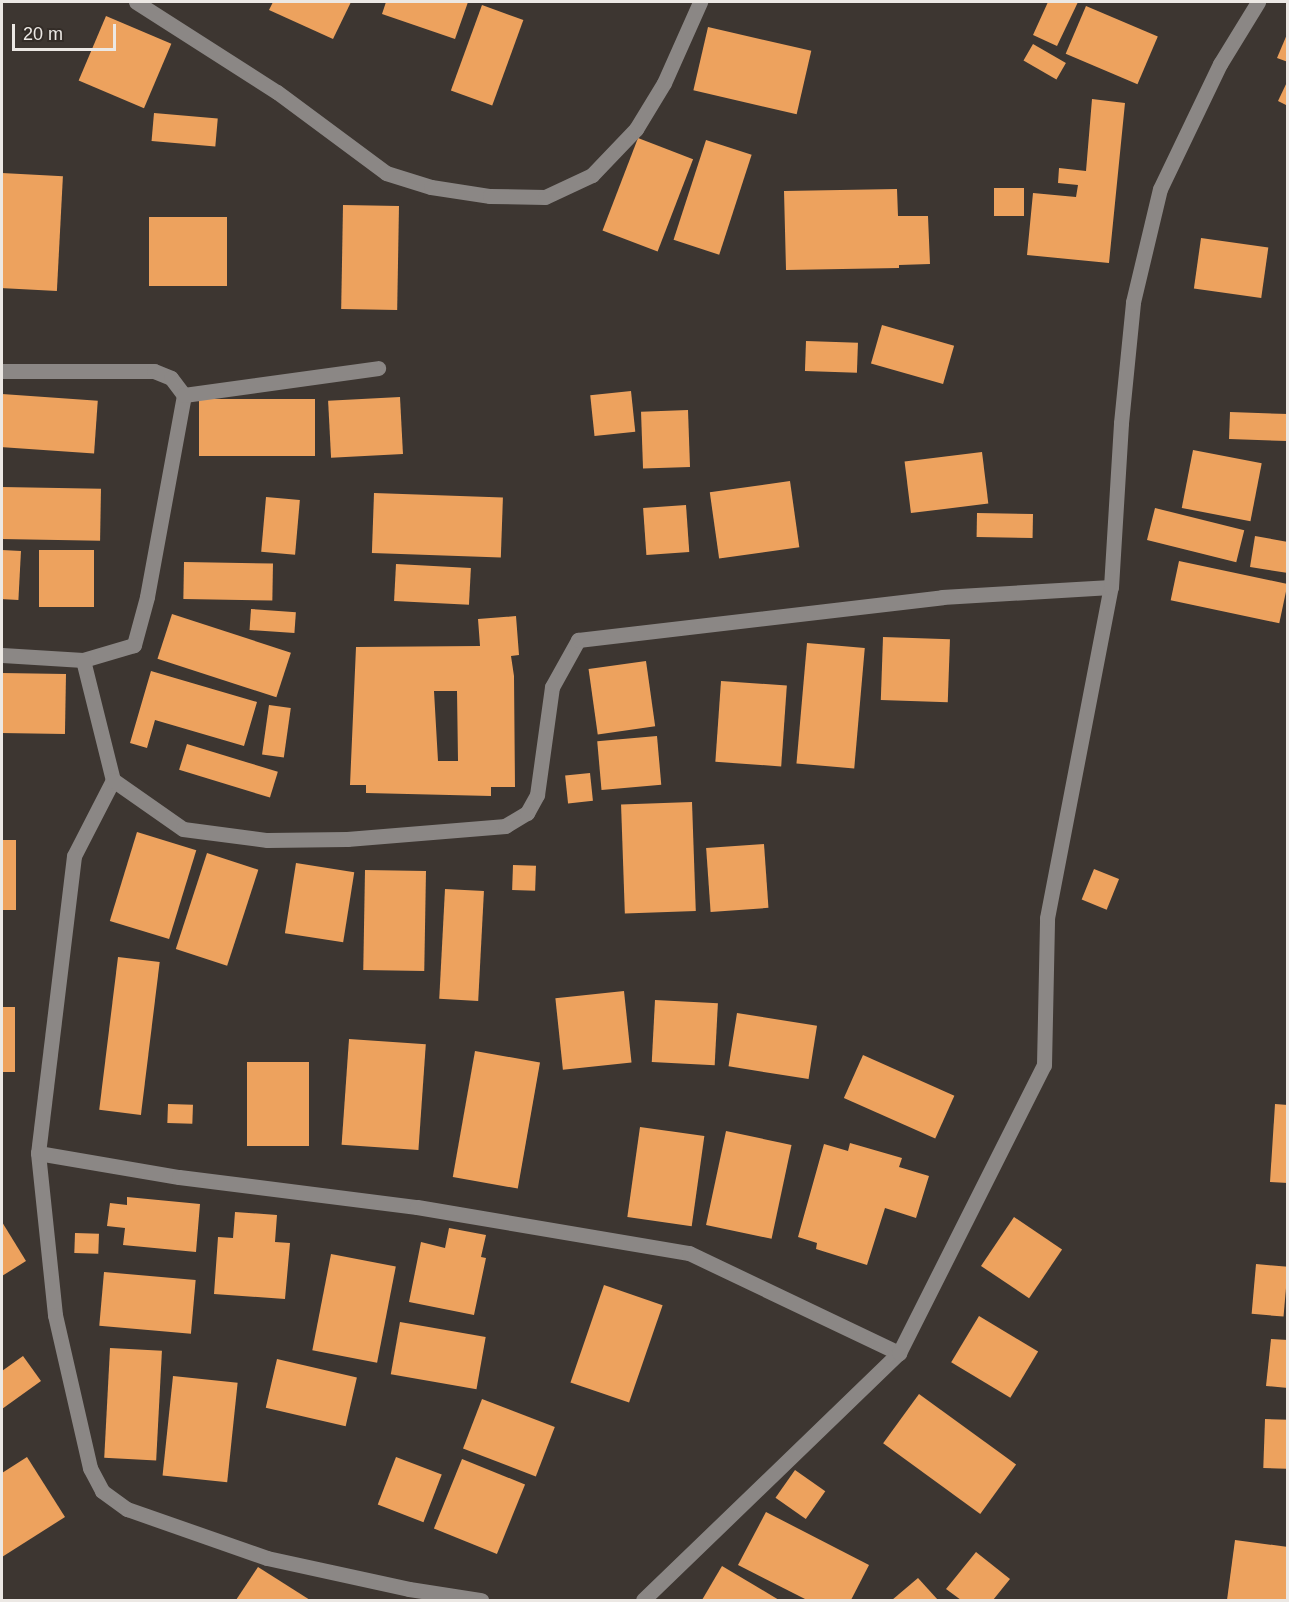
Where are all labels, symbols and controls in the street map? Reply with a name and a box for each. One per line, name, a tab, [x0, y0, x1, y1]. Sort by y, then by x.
scale bar	[15, 12, 118, 50]
text: 20 m	[23, 24, 63, 44]

